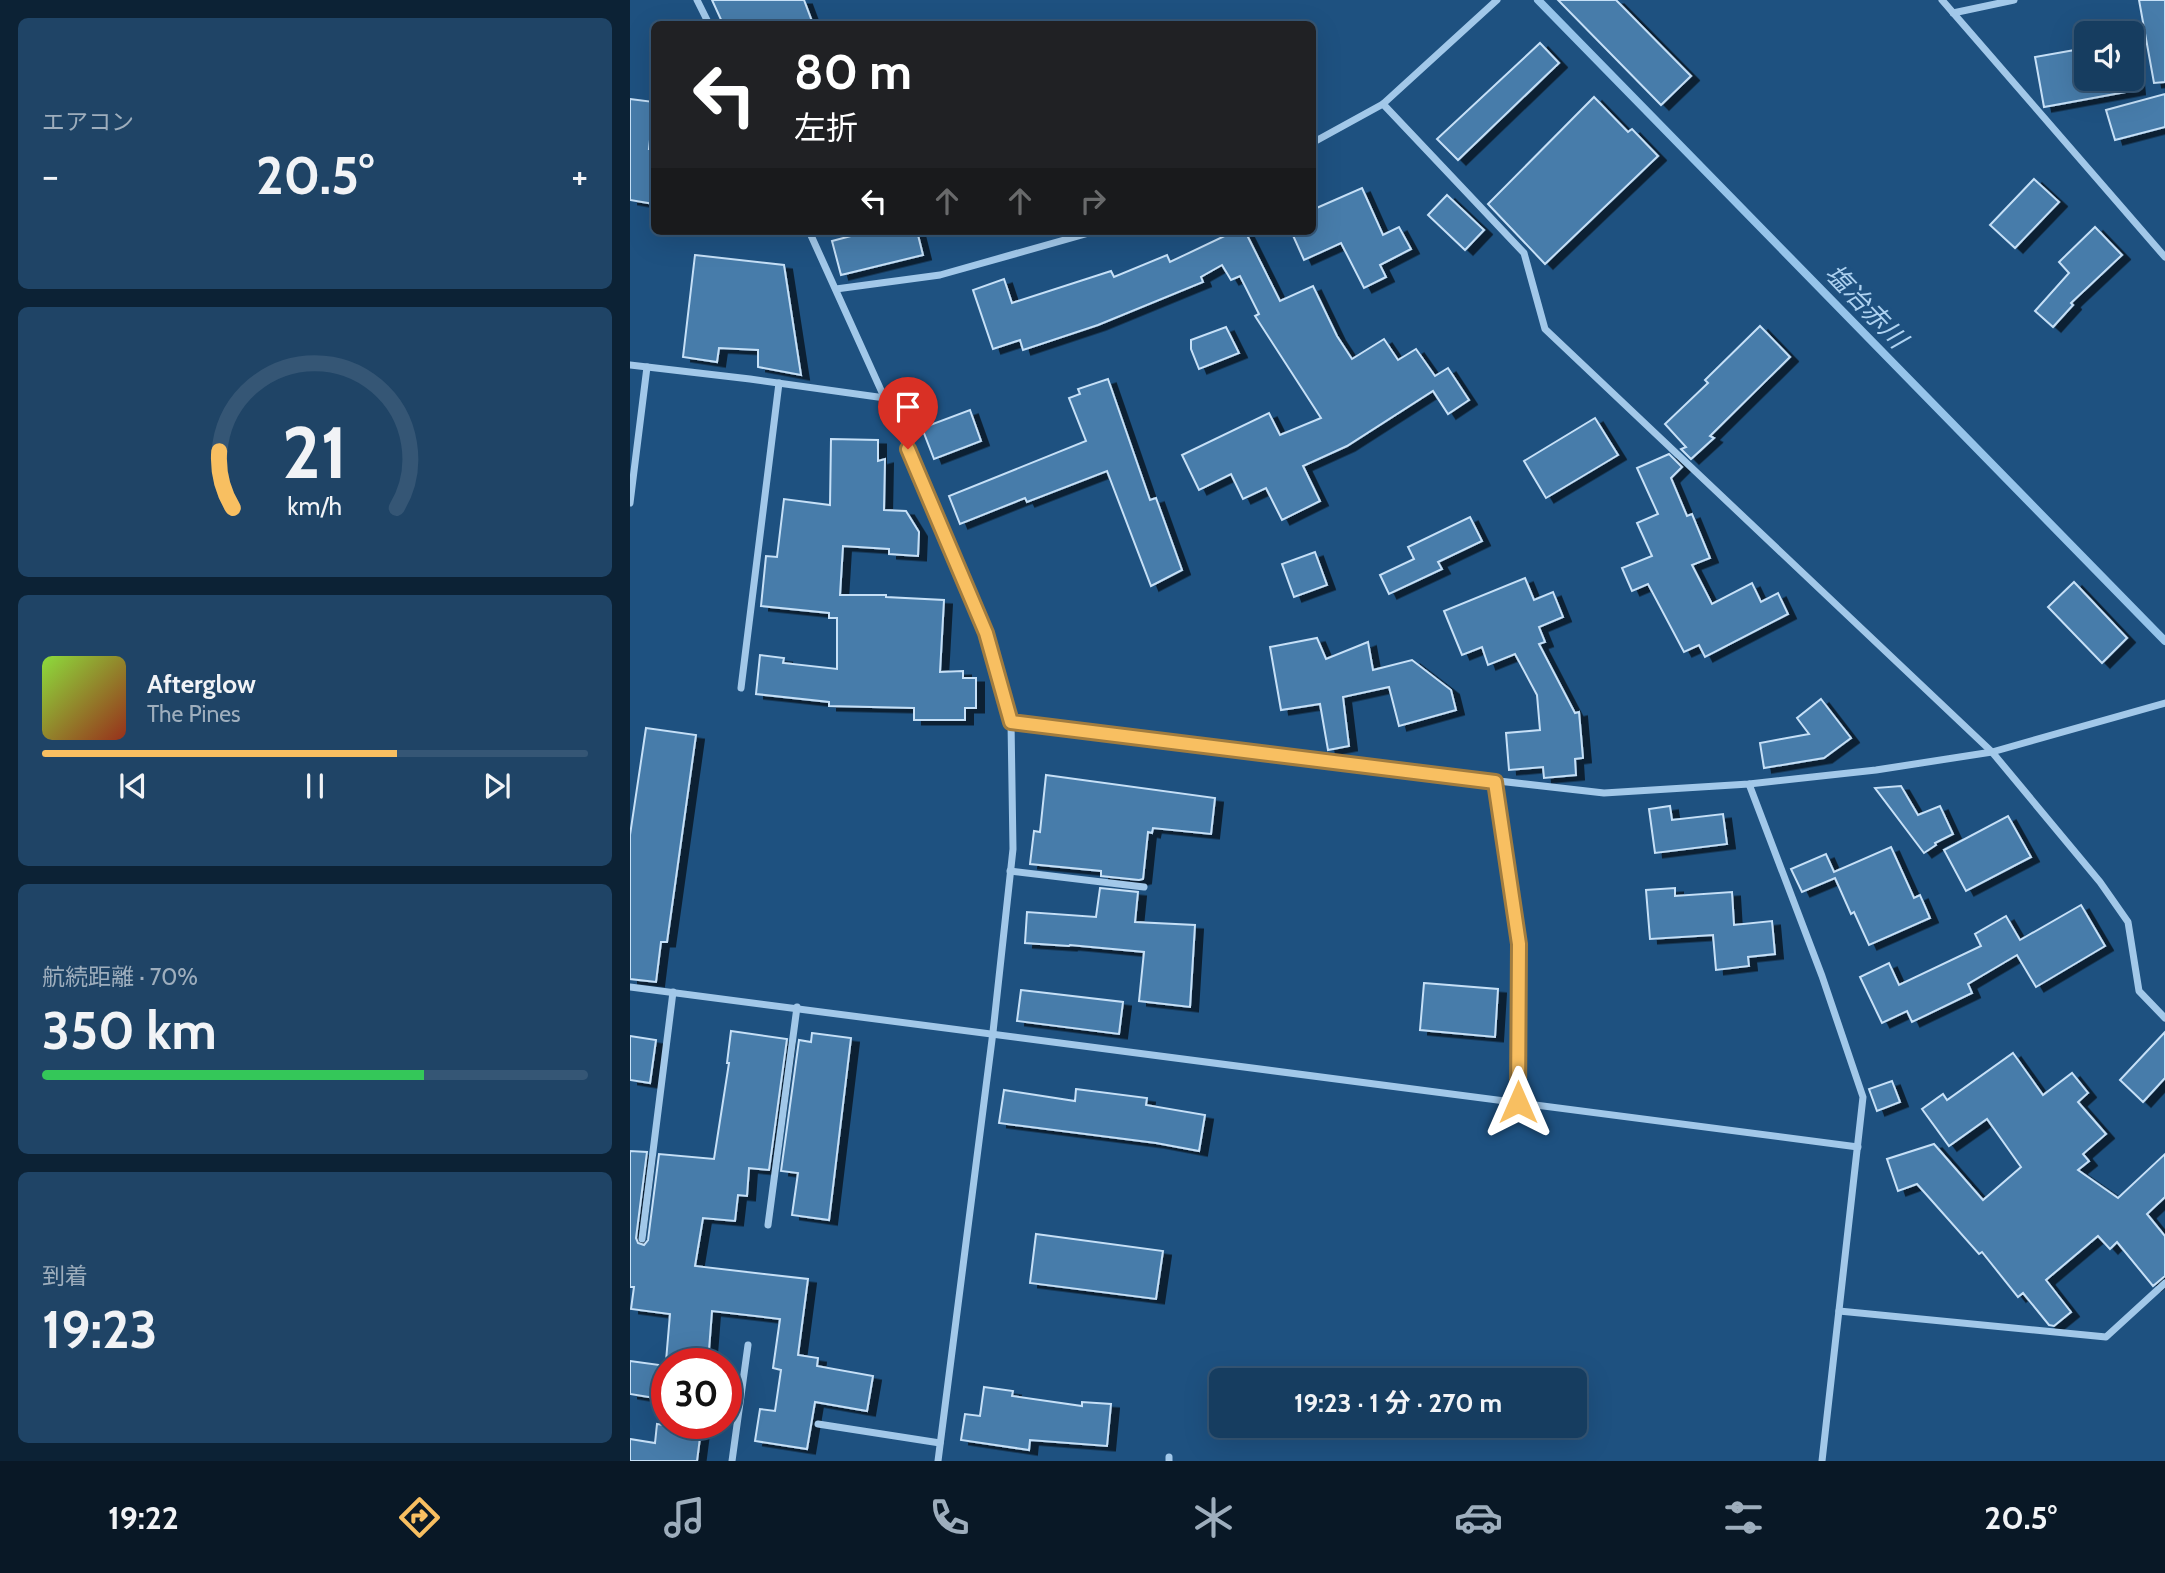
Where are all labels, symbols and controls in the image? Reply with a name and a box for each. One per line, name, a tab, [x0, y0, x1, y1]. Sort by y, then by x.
map controls	[2074, 21, 2144, 91]
button: sound	[2074, 21, 2144, 91]
text: 80 m	[794, 42, 912, 101]
icon: left	[679, 49, 770, 140]
text: エアコン	[42, 108, 134, 136]
text: 左折	[794, 108, 858, 147]
text: 20.5°	[256, 144, 374, 207]
text: −	[42, 152, 59, 199]
text: +	[571, 152, 588, 199]
icon: left	[855, 182, 893, 220]
icon: ahead	[928, 182, 966, 220]
icon: ahead	[1001, 182, 1039, 220]
icon: right	[1074, 182, 1112, 220]
water label: 塩冶赤川	[1818, 257, 1916, 357]
pin	[878, 377, 938, 449]
icon: arrive	[889, 388, 927, 426]
text: 21	[282, 408, 348, 496]
text: km/h	[288, 491, 342, 521]
text: Afterglow	[147, 668, 256, 700]
text: The Pines	[147, 700, 241, 728]
icon: previous	[114, 767, 152, 805]
icon: pause	[296, 767, 334, 805]
icon: next	[478, 767, 516, 805]
text: 航続距離 · 70%	[42, 963, 198, 991]
text: 350 km	[42, 999, 217, 1062]
position arrow	[1481, 1065, 1555, 1139]
text: 到着	[42, 1262, 88, 1290]
text: 19:23	[42, 1298, 158, 1361]
speed limit sign: 30	[651, 1348, 742, 1439]
text: 19:23 · 1 分 · 270 m	[1294, 1387, 1502, 1419]
icon: directions	[395, 1493, 444, 1542]
icon: music	[660, 1493, 709, 1542]
icon: phone	[925, 1493, 974, 1542]
icon: climate	[1189, 1493, 1238, 1542]
icon: car	[1454, 1493, 1503, 1542]
icon: filters	[1719, 1493, 1768, 1542]
text: 19:22	[108, 1498, 179, 1537]
text: 20.5°	[1984, 1498, 2057, 1537]

